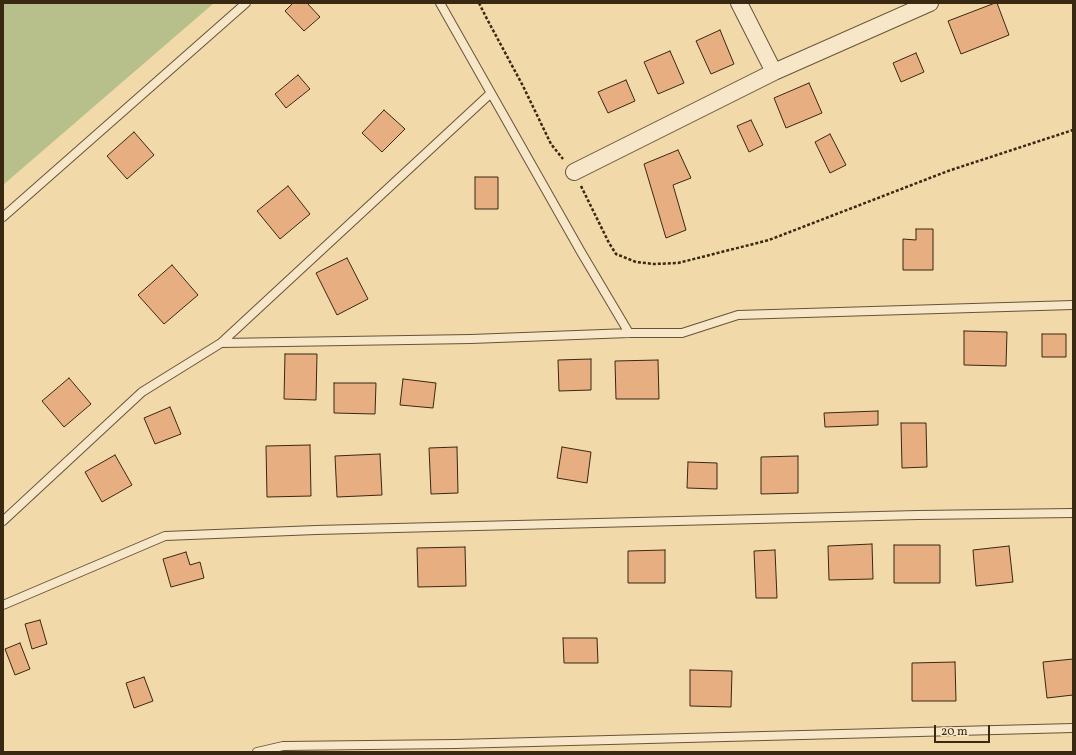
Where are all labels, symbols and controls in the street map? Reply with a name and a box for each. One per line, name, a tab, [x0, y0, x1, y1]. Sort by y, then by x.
scale bar	[936, 717, 992, 743]
text: 20 m	[941, 724, 968, 740]

